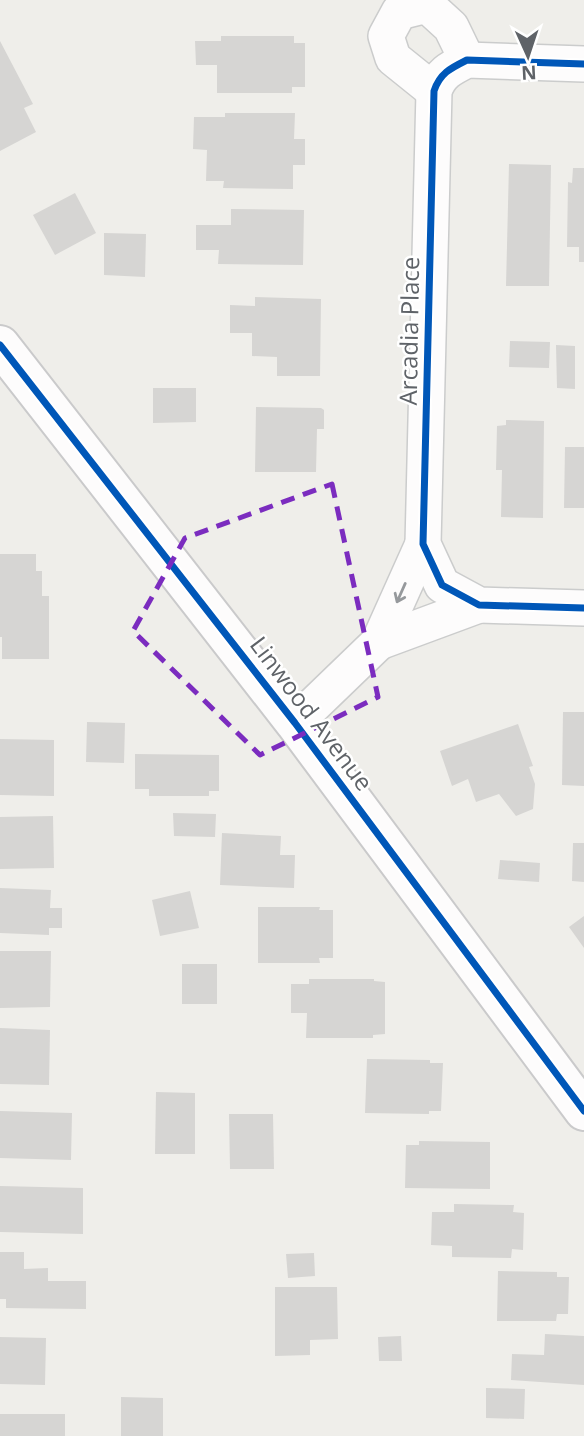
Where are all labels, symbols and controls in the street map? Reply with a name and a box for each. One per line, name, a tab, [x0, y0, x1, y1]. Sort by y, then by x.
north arrow	[493, 21, 563, 91]
text: N	[520, 60, 537, 86]
street label: Arcadia Place	[391, 256, 426, 406]
one-way arrow	[394, 582, 407, 603]
street label: Linwood Avenue	[243, 629, 381, 797]

